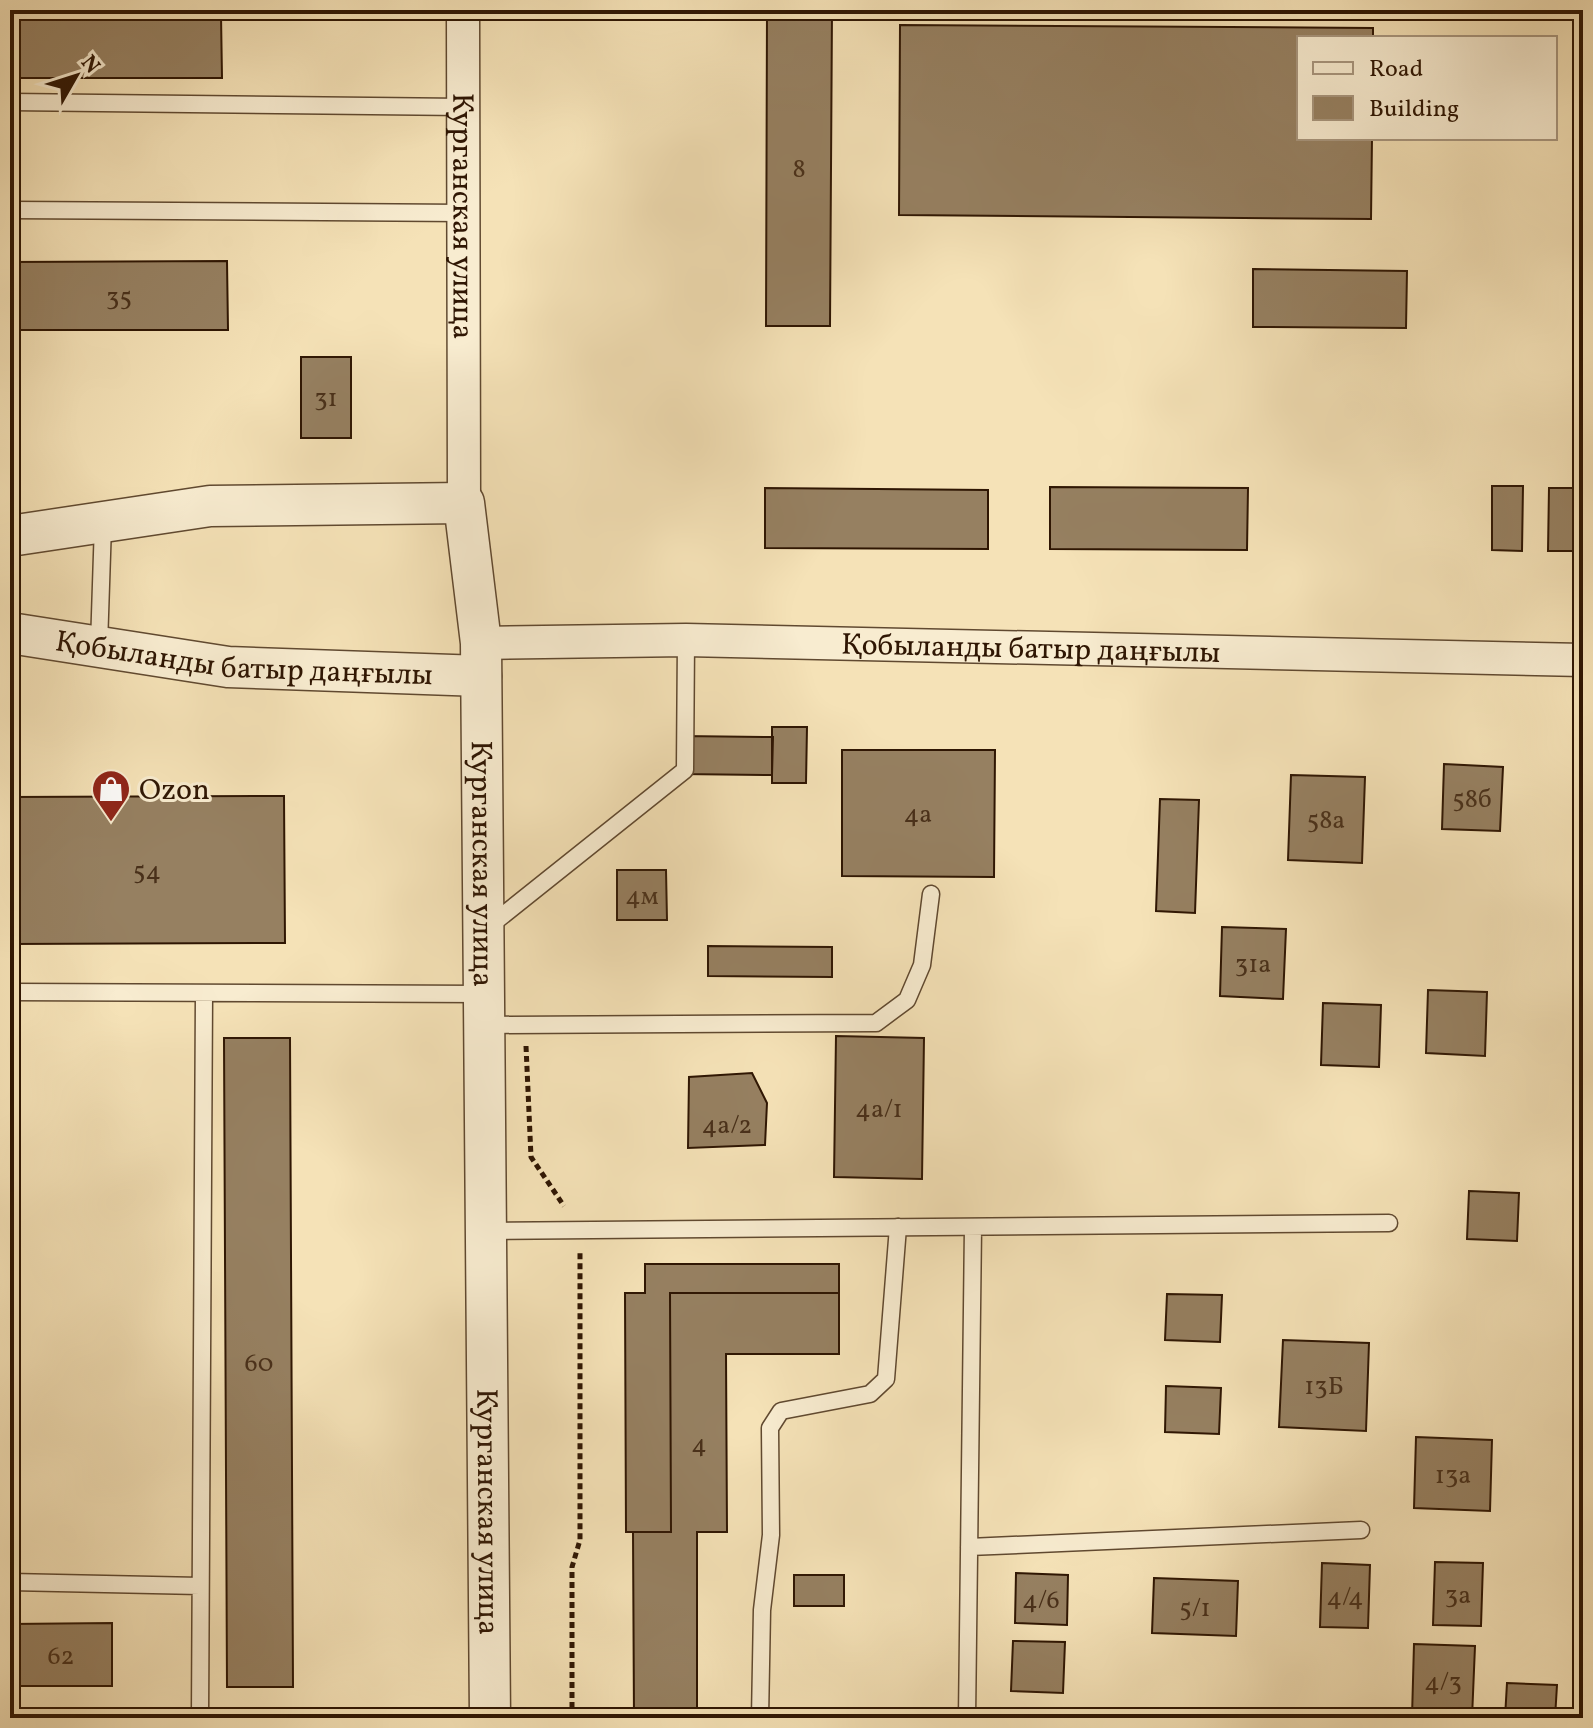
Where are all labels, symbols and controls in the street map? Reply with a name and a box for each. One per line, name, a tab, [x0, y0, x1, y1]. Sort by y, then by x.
north arrow	[36, 36, 116, 116]
legend	[1297, 36, 1557, 140]
text: N	[73, 49, 107, 81]
text: Road	[1369, 53, 1423, 87]
street label: Курганская улица	[440, 93, 483, 339]
text: Building	[1369, 93, 1459, 127]
house number: 8	[792, 152, 806, 188]
house number: 35	[106, 280, 132, 316]
house number: 31	[314, 381, 338, 417]
street label: Қобыланды батыр даңғылы	[52, 621, 434, 697]
street label: Қобыланды батыр даңғылы	[841, 624, 1221, 675]
street label: Курганская улица	[459, 740, 503, 987]
shop icon: Ozon	[90, 768, 132, 823]
place label: Ozon	[139, 770, 210, 812]
house number: 58б	[1452, 782, 1492, 818]
house number: 4а	[904, 797, 932, 833]
house number: 58а	[1307, 803, 1345, 839]
house number: 54	[133, 854, 161, 890]
house number: 4м	[625, 879, 659, 915]
house number: 31а	[1235, 947, 1271, 983]
house number: 4а/1	[855, 1092, 903, 1128]
house number: 4а/2	[702, 1108, 752, 1144]
house number: 60	[245, 1346, 273, 1382]
house number: 13Б	[1304, 1369, 1344, 1405]
street label: Курганская улица	[464, 1388, 508, 1635]
house number: 4	[691, 1427, 707, 1463]
house number: 13а	[1435, 1458, 1471, 1494]
house number: 3а	[1445, 1578, 1471, 1614]
house number: 4/4	[1326, 1580, 1364, 1616]
house number: 4/6	[1022, 1583, 1060, 1619]
house number: 5/1	[1179, 1591, 1211, 1627]
house number: 62	[47, 1639, 75, 1675]
house number: 4/3	[1424, 1665, 1462, 1701]

